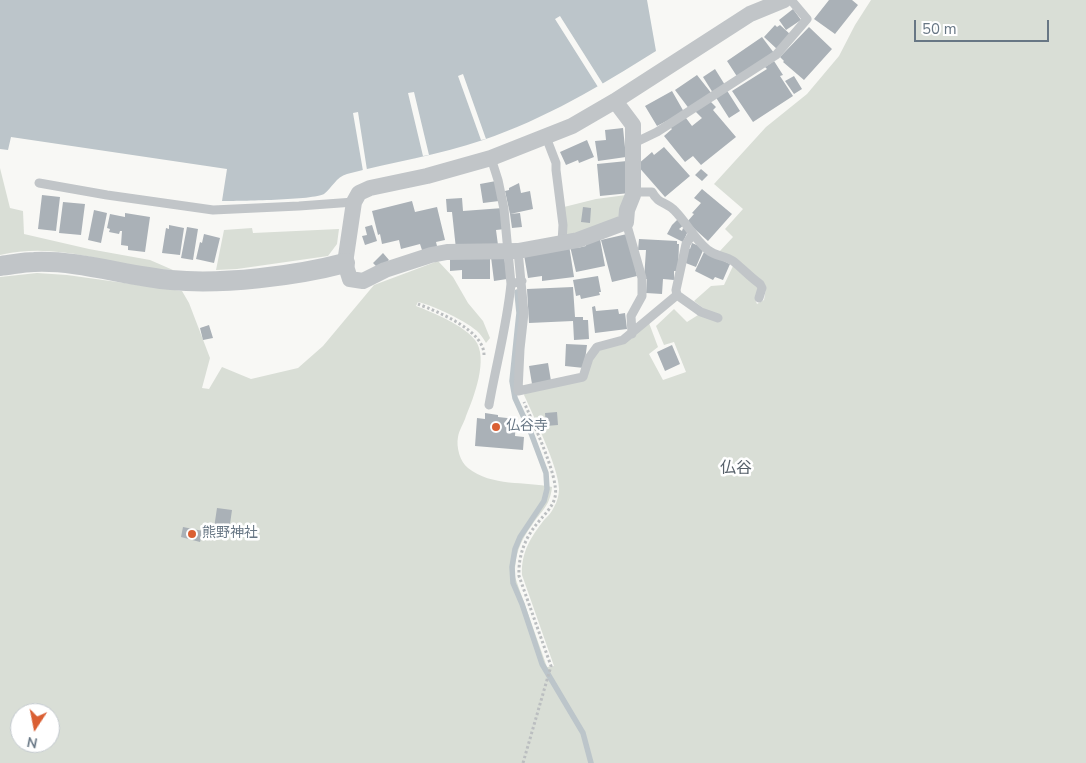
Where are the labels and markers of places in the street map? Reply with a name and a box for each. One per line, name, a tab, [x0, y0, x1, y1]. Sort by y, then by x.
place label: 仏谷寺	[506, 419, 548, 435]
marker: 仏谷寺	[490, 421, 502, 433]
place label: 熊野神社	[202, 526, 258, 542]
marker: 熊野神社	[186, 528, 198, 540]

